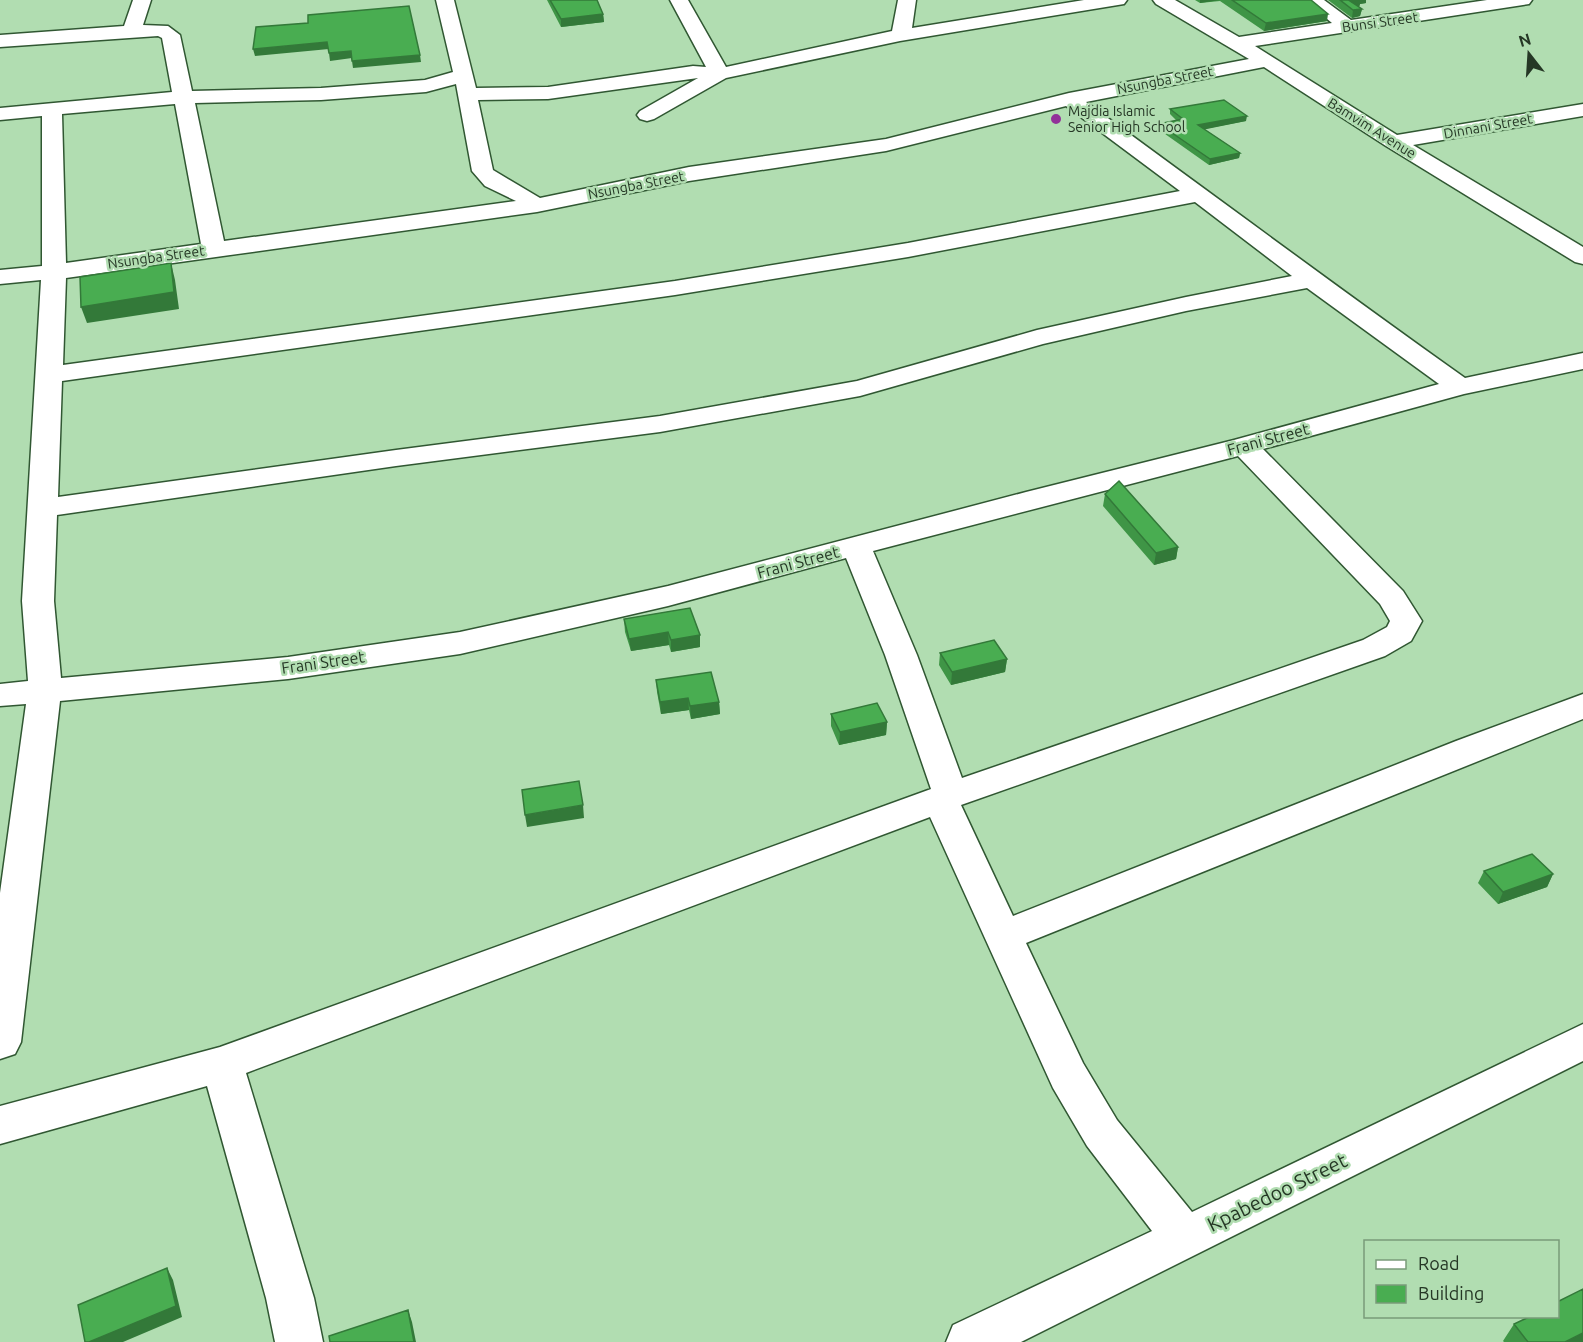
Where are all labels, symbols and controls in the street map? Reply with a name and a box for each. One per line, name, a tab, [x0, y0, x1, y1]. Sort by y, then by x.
street label: Bunsi Street	[1341, 9, 1420, 35]
north arrow	[1499, 24, 1559, 84]
text: N	[1516, 29, 1533, 50]
street label: Nsungba Street	[1115, 63, 1215, 97]
street label: Bamvim Avenue	[1325, 94, 1419, 162]
place label: Majdia Islamic Senior High School	[1068, 103, 1186, 135]
street label: Dinnani Street	[1442, 110, 1534, 142]
marker: Majdia Islamic Senior High School	[1049, 112, 1063, 126]
street label: Nsungba Street	[586, 168, 686, 202]
street label: Nsungba Street	[106, 242, 206, 272]
street label: Frani Street	[1225, 419, 1311, 459]
street label: Frani Street	[755, 542, 841, 582]
street label: Frani Street	[280, 647, 366, 677]
street label: Kpabedoo Street	[1203, 1148, 1351, 1236]
legend	[1364, 1240, 1559, 1318]
text: Road	[1418, 1253, 1460, 1273]
text: Building	[1418, 1283, 1484, 1303]

